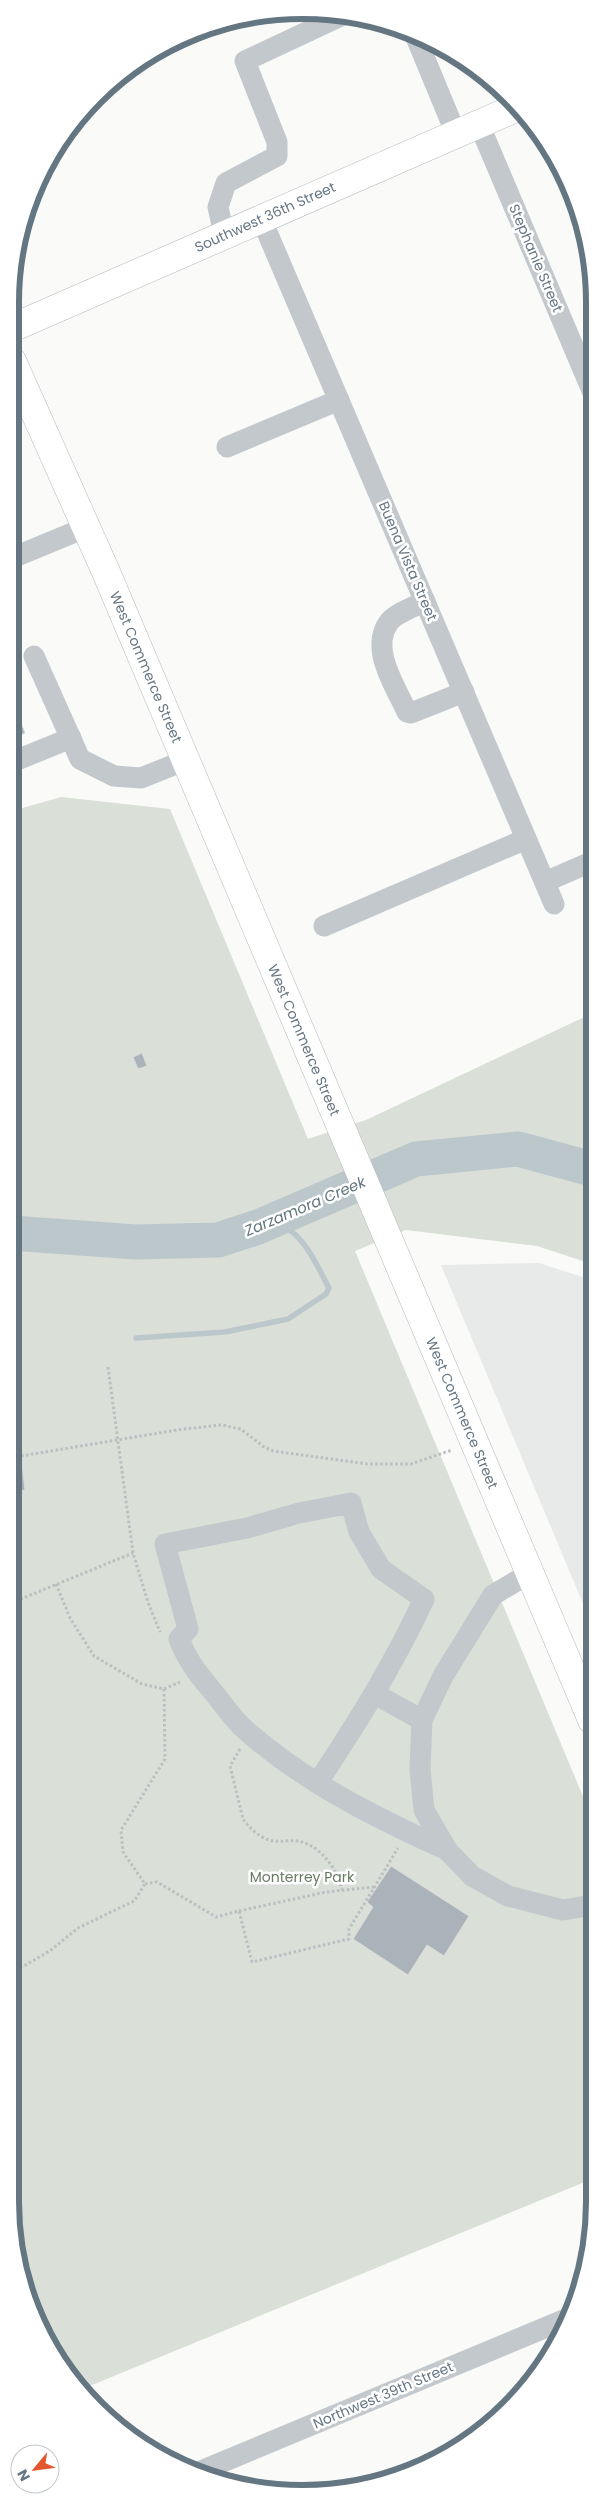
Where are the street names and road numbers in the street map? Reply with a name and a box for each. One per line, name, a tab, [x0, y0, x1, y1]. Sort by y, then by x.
street label: Southwest 36th Street	[191, 177, 339, 257]
street label: Stephanie Street	[504, 201, 568, 315]
street label: Buena Vista Street	[374, 498, 442, 624]
street label: West Commerce Street	[105, 588, 187, 746]
street label: West Commerce Street	[263, 961, 345, 1119]
street label: West Commerce Street	[421, 1334, 503, 1492]
street label: Northwest 39th Street	[310, 2356, 456, 2434]

